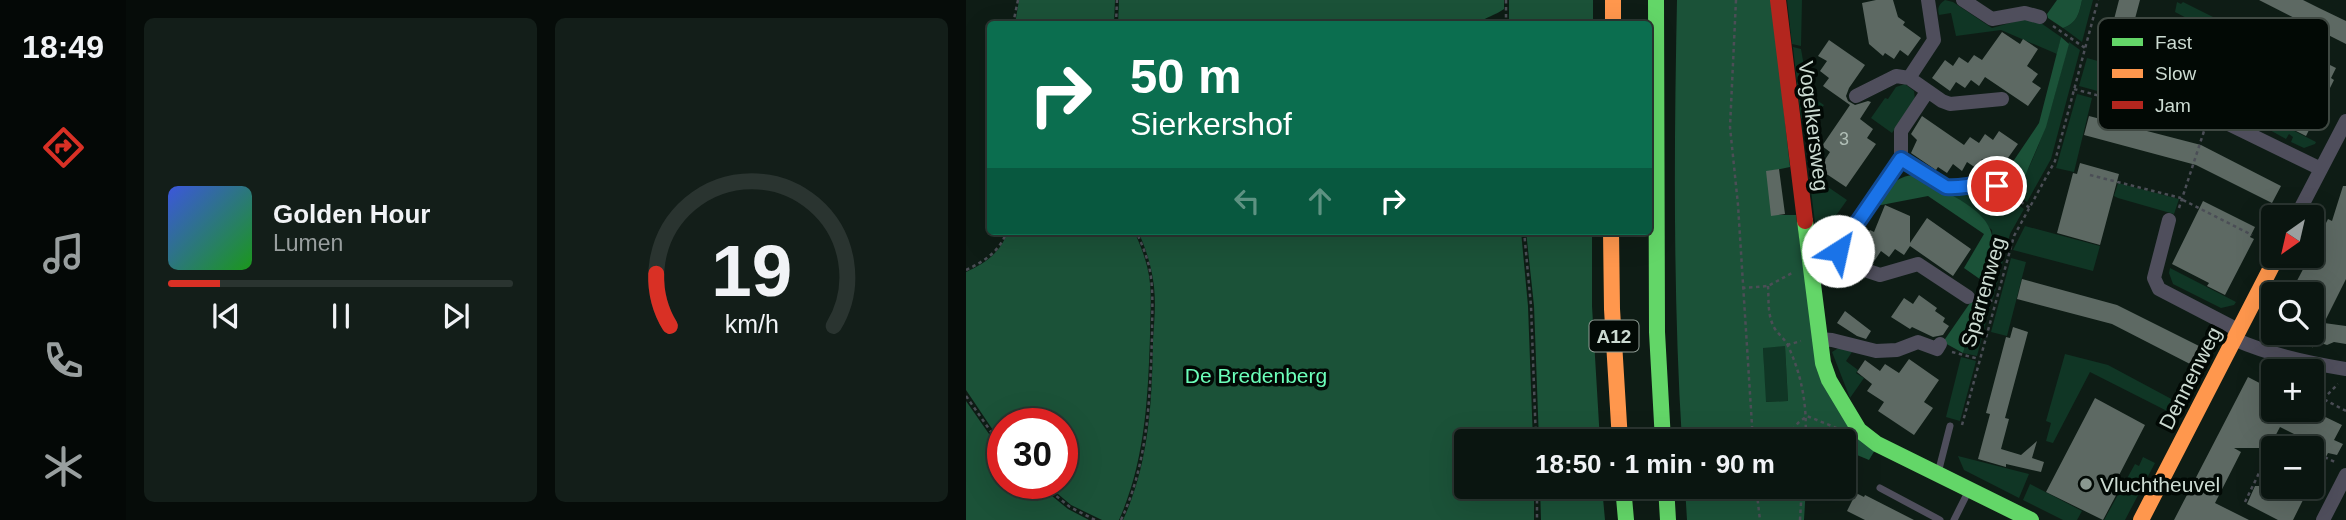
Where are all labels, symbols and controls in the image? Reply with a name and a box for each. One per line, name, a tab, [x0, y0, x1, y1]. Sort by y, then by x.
legend	[2098, 18, 2329, 130]
text: 18:49	[22, 29, 104, 65]
text: Fast	[2155, 32, 2193, 53]
icon: right	[1015, 49, 1106, 140]
text: 50 m	[1130, 49, 1242, 103]
street label: Vogelkersweg	[1795, 60, 1833, 192]
text: Slow	[2155, 63, 2196, 84]
text: Jam	[2155, 95, 2191, 116]
text: Sierkershof	[1130, 106, 1292, 142]
icon: directions	[39, 123, 88, 172]
house number: 3	[1839, 129, 1849, 149]
pin	[1967, 156, 2027, 216]
icon: arrive	[1978, 167, 2016, 205]
icon: left	[1228, 182, 1266, 220]
icon: ahead	[1301, 182, 1339, 220]
icon: right	[1374, 182, 1412, 220]
text: Golden Hour	[273, 199, 430, 229]
north arrow	[2261, 205, 2324, 268]
map controls	[2261, 205, 2324, 499]
position arrow	[1801, 214, 1875, 288]
icon: music	[39, 229, 88, 278]
text: Lumen	[273, 230, 343, 256]
text: 19	[711, 230, 792, 311]
street label: Sparrenweg	[1956, 234, 2010, 350]
button: search	[2261, 282, 2324, 345]
icon: previous	[207, 297, 245, 335]
icon: pause	[322, 297, 360, 335]
icon: next	[437, 297, 475, 335]
text: km/h	[724, 310, 779, 338]
road number: A12	[1590, 320, 1638, 352]
street label: Dennenweg	[2154, 323, 2226, 433]
icon: phone	[39, 336, 88, 385]
button: +	[2261, 359, 2324, 422]
park label: De Bredenberg	[1185, 364, 1327, 387]
speed limit sign: 30	[987, 408, 1078, 499]
button: −	[2261, 436, 2324, 499]
icon: climate	[39, 442, 88, 491]
text: 18:50 · 1 min · 90 m	[1535, 449, 1775, 479]
place label: Vluchtheuvel	[2100, 473, 2220, 496]
marker: Vluchtheuvel	[2078, 476, 2094, 492]

